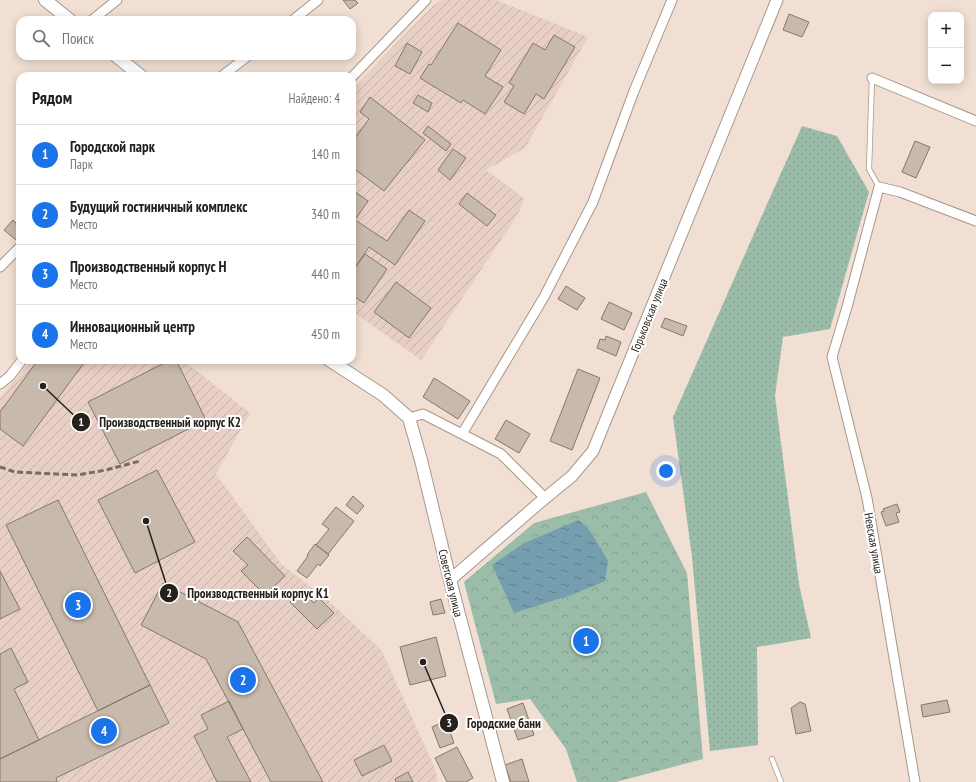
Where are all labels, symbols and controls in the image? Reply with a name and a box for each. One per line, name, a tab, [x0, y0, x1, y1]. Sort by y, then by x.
map controls	[928, 12, 964, 84]
button: +	[928, 12, 964, 48]
search box	[16, 16, 356, 60]
icon: search	[30, 27, 52, 49]
text: Поиск	[62, 29, 94, 48]
button: −	[928, 48, 964, 84]
text: Рядом	[32, 87, 72, 109]
text: Найдено: 4	[289, 90, 340, 107]
text: Городской парк	[70, 137, 155, 156]
text: 1	[42, 146, 48, 163]
text: 140 m	[311, 146, 340, 163]
text: Парк	[70, 156, 93, 173]
text: Будущий гостиничный комплекс	[70, 197, 247, 216]
text: 2	[42, 206, 48, 223]
text: 340 m	[311, 206, 340, 223]
text: Место	[70, 216, 98, 233]
text: Производственный корпус H	[70, 257, 227, 276]
text: 3	[42, 266, 48, 283]
text: 440 m	[311, 266, 340, 283]
text: Место	[70, 276, 98, 293]
street label: Горьковская улица	[627, 276, 671, 354]
text: Инновационный центр	[70, 317, 195, 336]
text: 4	[42, 326, 48, 343]
text: 450 m	[311, 326, 340, 343]
text: Место	[70, 336, 98, 353]
callout: Производственный корпус K2	[71, 410, 248, 435]
text: 1	[78, 414, 84, 429]
text: Производственный корпус K2	[99, 414, 241, 431]
your location	[656, 461, 676, 481]
street label: Невская улица	[861, 511, 887, 575]
street label: Советская улица	[435, 548, 467, 619]
callout: Производственный корпус K1	[159, 580, 337, 605]
text: 2	[166, 585, 172, 600]
text: Производственный корпус K1	[187, 585, 329, 602]
pin: 3	[65, 590, 91, 620]
pin: 1	[573, 626, 599, 656]
pin: 2	[230, 665, 256, 695]
callout: Городские бани	[439, 711, 549, 736]
text: 3	[446, 715, 452, 730]
text: Городские бани	[467, 715, 541, 732]
pin: 4	[91, 716, 117, 746]

